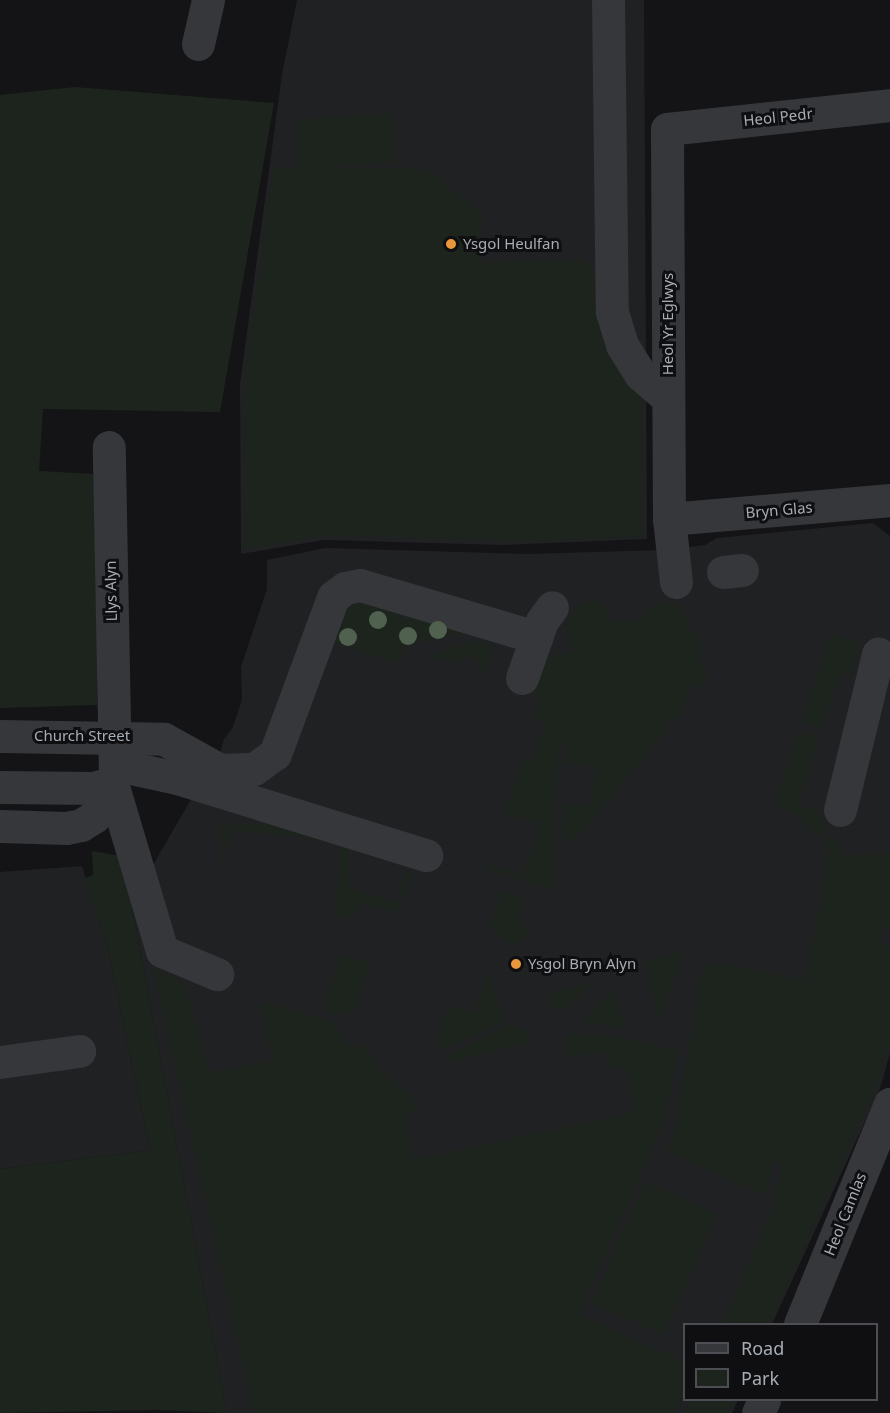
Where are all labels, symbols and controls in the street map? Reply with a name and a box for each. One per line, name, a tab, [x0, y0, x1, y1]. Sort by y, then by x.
street label: Heol Pedr	[743, 104, 813, 130]
place label: Ysgol Heulfan	[463, 235, 560, 253]
marker: Ysgol Heulfan	[444, 237, 458, 251]
street label: Heol Yr Eglwys	[659, 273, 677, 375]
street label: Bryn Glas	[745, 498, 813, 522]
street label: Llys Alyn	[101, 560, 121, 622]
street label: Church Street	[34, 727, 130, 745]
place label: Ysgol Bryn Alyn	[528, 955, 636, 973]
marker: Ysgol Bryn Alyn	[509, 957, 523, 971]
street label: Heol Camlas	[820, 1170, 870, 1258]
legend	[683, 1323, 878, 1401]
text: Road	[741, 1336, 784, 1360]
text: Park	[741, 1366, 779, 1390]

